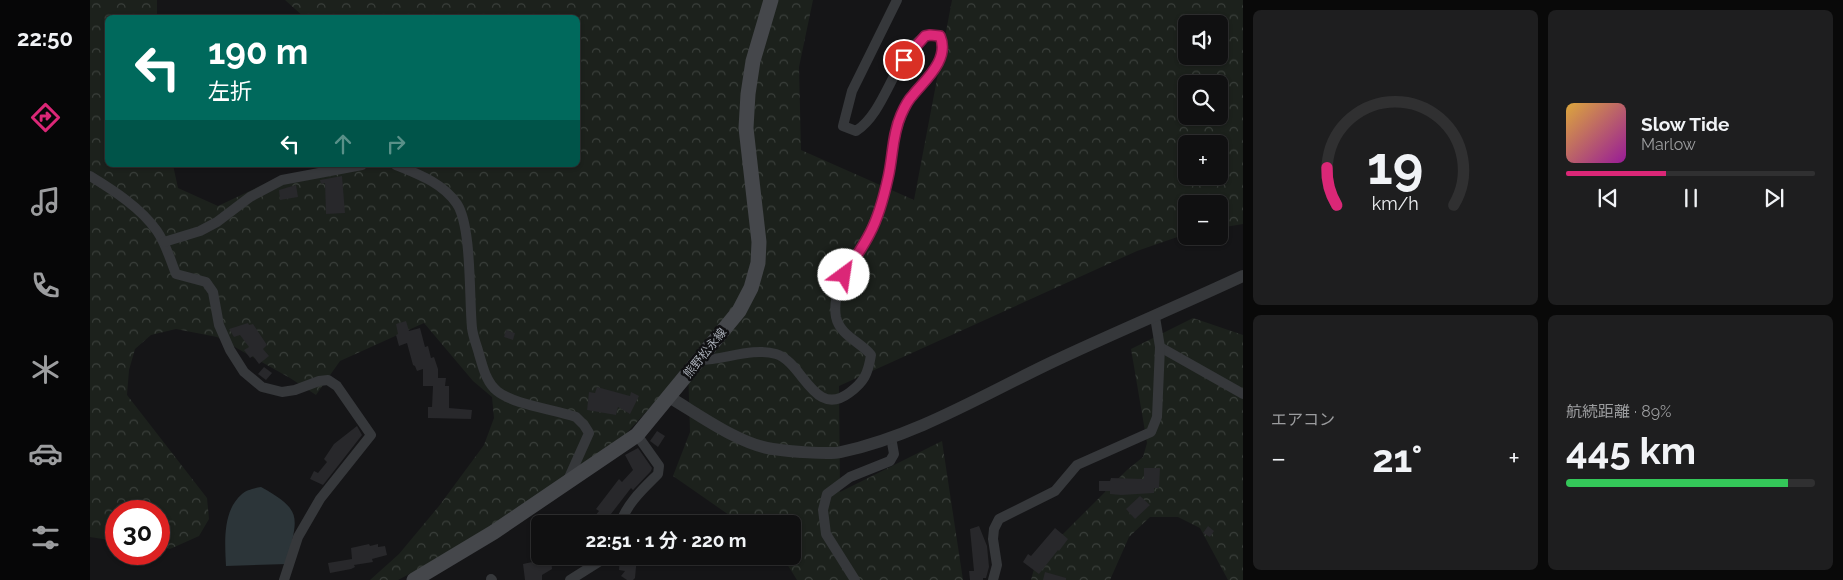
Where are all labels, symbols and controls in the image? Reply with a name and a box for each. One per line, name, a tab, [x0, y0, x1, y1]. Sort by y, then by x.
map controls	[1178, 15, 1228, 245]
button: sound	[1178, 15, 1228, 65]
text: 22:50	[17, 25, 73, 51]
text: 190 m	[208, 31, 308, 72]
icon: left	[125, 35, 190, 100]
pin	[883, 39, 925, 81]
icon: arrive	[890, 46, 918, 74]
button: search	[1178, 75, 1228, 125]
text: 左折	[208, 78, 252, 104]
icon: directions	[28, 100, 63, 135]
text: Slow Tide	[1641, 113, 1730, 135]
icon: left	[276, 130, 304, 158]
icon: ahead	[329, 130, 357, 158]
icon: right	[382, 130, 410, 158]
button: +	[1178, 135, 1228, 185]
text: 19	[1367, 135, 1424, 196]
text: Marlow	[1641, 135, 1696, 154]
icon: music	[28, 184, 63, 219]
icon: previous	[1594, 184, 1622, 212]
icon: pause	[1677, 184, 1705, 212]
icon: next	[1760, 184, 1788, 212]
text: km/h	[1372, 193, 1419, 214]
button: −	[1178, 195, 1228, 245]
position arrow	[817, 248, 869, 300]
icon: phone	[28, 268, 63, 303]
street label: 熊野松永線	[681, 325, 729, 381]
icon: climate	[28, 352, 63, 387]
text: 航続距離 · 89%	[1566, 402, 1671, 421]
text: エアコン	[1271, 410, 1335, 429]
text: 445 km	[1566, 428, 1696, 473]
icon: car	[28, 436, 63, 471]
text: 21°	[1372, 436, 1422, 481]
text: −	[1271, 442, 1286, 475]
text: +	[1508, 442, 1520, 475]
speed limit sign: 30	[105, 500, 170, 565]
icon: filters	[28, 520, 63, 555]
text: 22:51 · 1 分 · 220 m	[585, 529, 747, 551]

